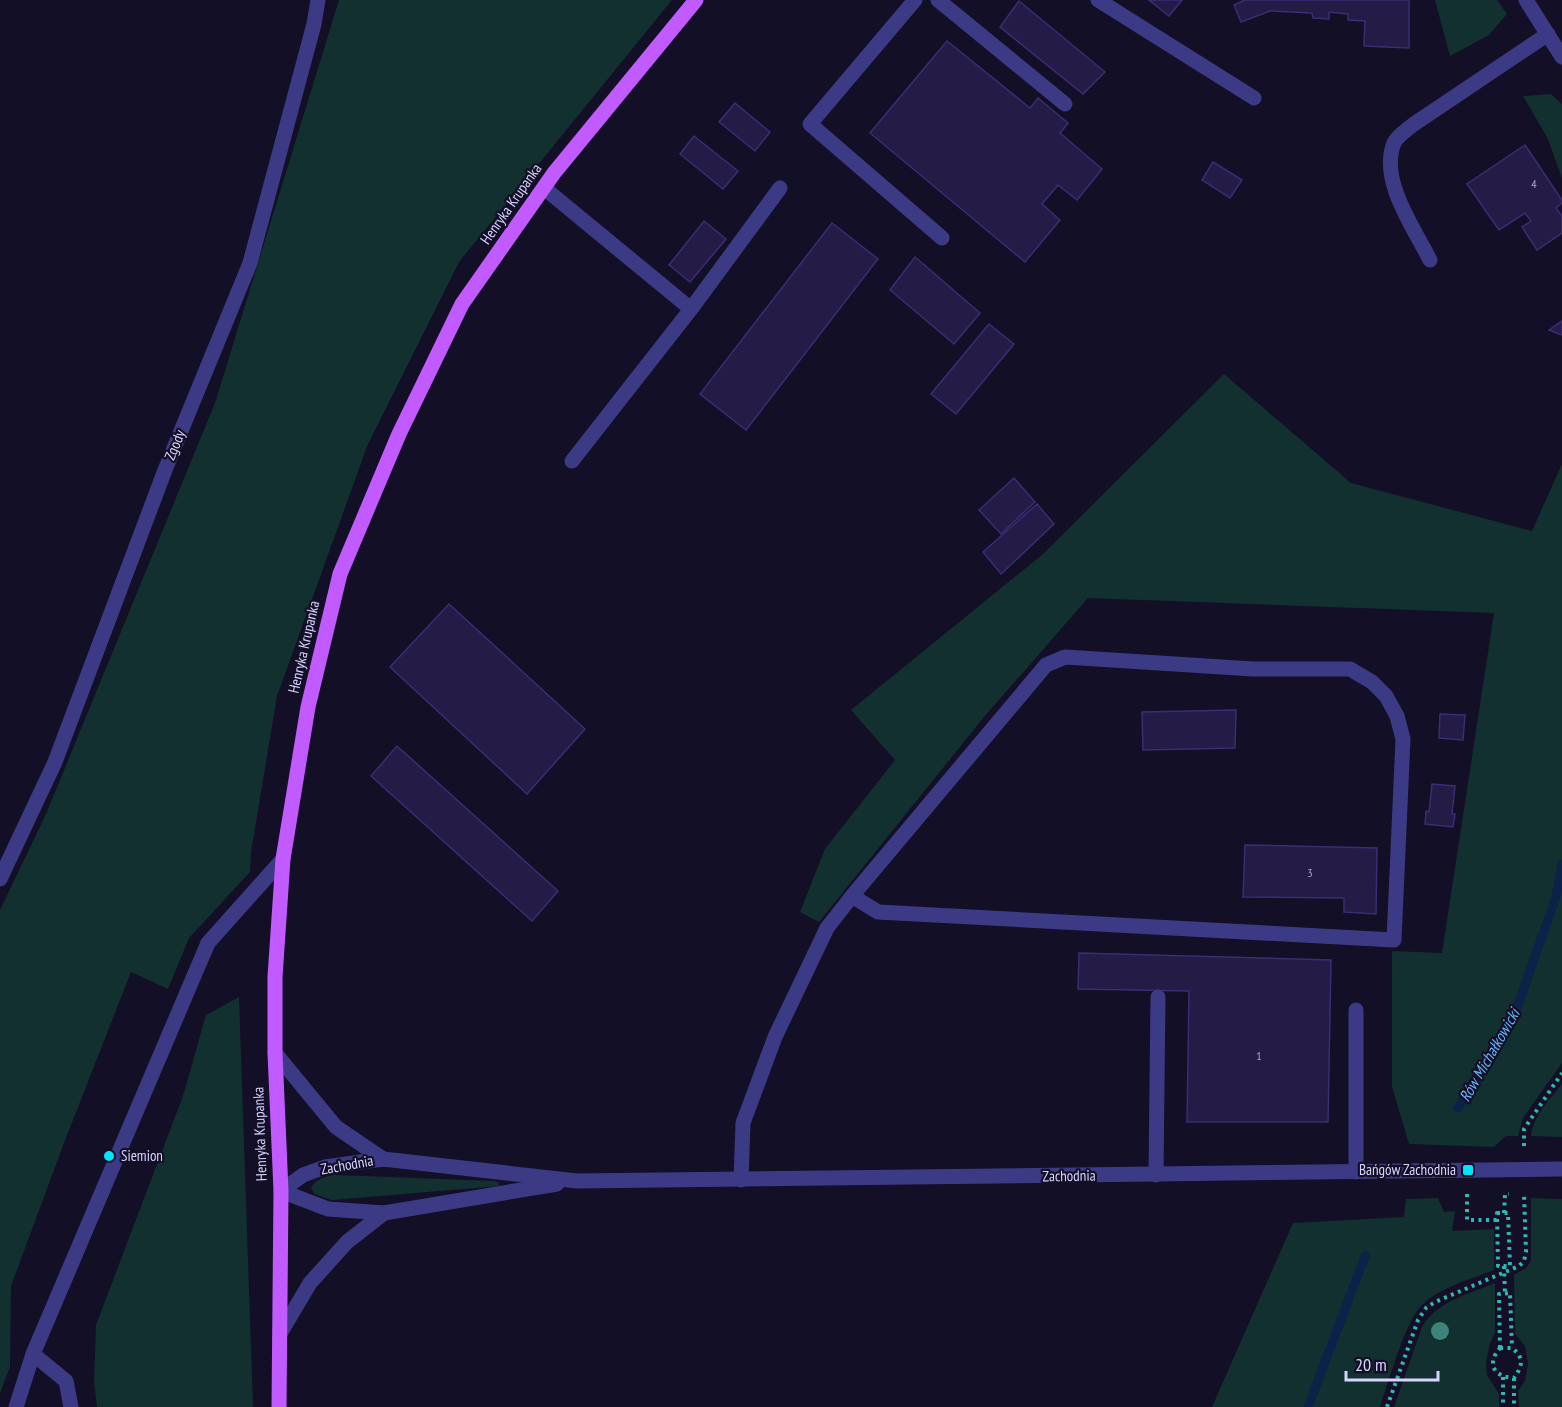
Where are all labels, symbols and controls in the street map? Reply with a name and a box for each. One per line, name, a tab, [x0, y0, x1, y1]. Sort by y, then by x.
street label: Henryka Krupanka	[476, 160, 545, 248]
house number: 4	[1531, 176, 1537, 191]
street label: Zgody	[160, 427, 189, 463]
street label: Henryka Krupanka	[284, 599, 323, 695]
house number: 3	[1307, 865, 1313, 880]
water label: Rów Michałkowicki	[1454, 1003, 1525, 1105]
house number: 1	[1256, 1048, 1262, 1063]
street label: Henryka Krupanka	[248, 1087, 271, 1181]
place label: Siemion	[121, 1146, 163, 1165]
marker: Siemion	[102, 1149, 116, 1163]
street label: Zachodnia	[319, 1151, 375, 1178]
place label: Bańgów Zachodnia	[1359, 1160, 1456, 1179]
marker: Bańgów Zachodnia	[1461, 1163, 1475, 1177]
street label: Zachodnia	[1042, 1166, 1096, 1185]
scale bar	[1346, 1344, 1438, 1382]
text: 20 m	[1355, 1353, 1387, 1376]

